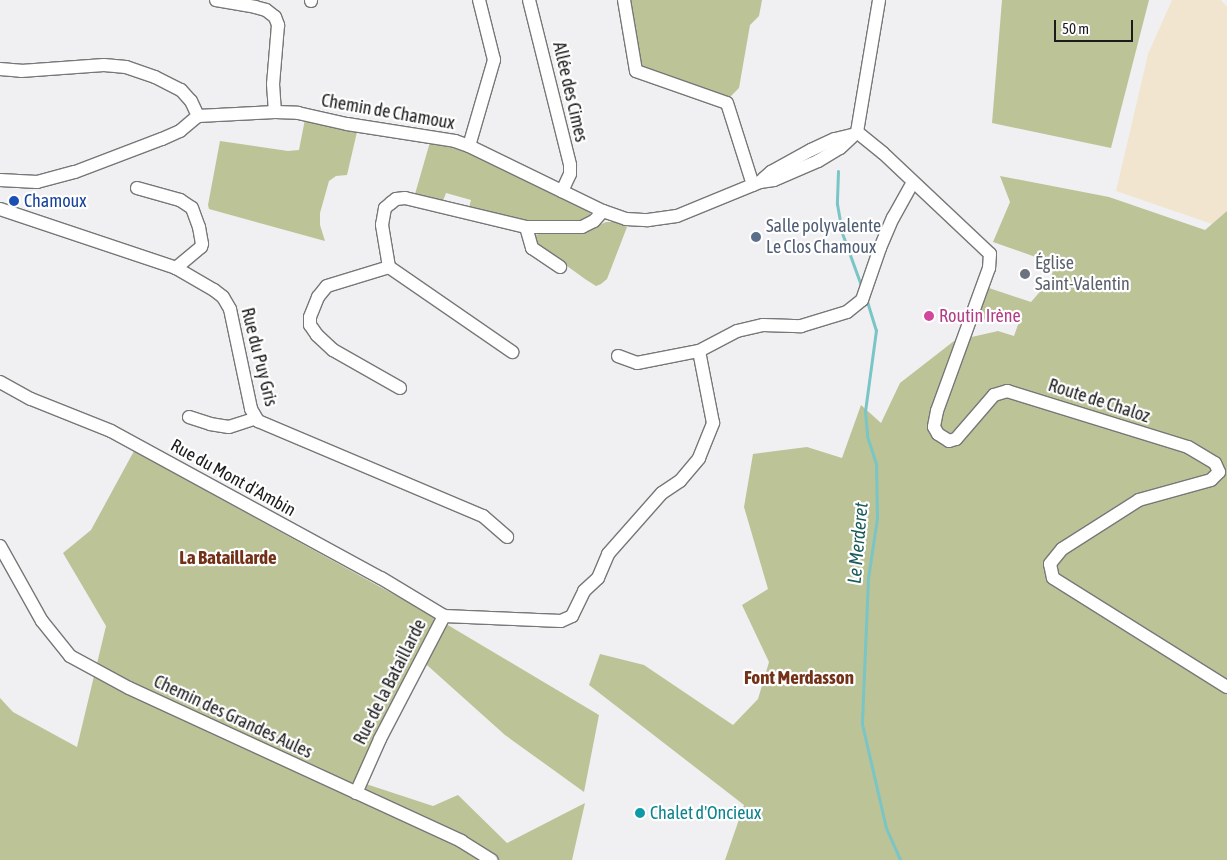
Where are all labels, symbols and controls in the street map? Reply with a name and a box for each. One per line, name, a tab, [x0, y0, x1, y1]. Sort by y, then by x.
scale bar	[1057, 10, 1136, 42]
text: 50 m	[1062, 20, 1089, 37]
street label: Allée des Cimes	[548, 40, 592, 144]
street label: Chemin de Chamoux	[320, 90, 456, 134]
place label: Chamoux	[24, 190, 87, 212]
marker: Chamoux	[8, 195, 20, 207]
place label: Salle polyvalente Le Clos Chamoux	[766, 216, 881, 258]
marker: Salle polyvalente Le Clos Chamoux	[750, 231, 762, 243]
place label: Église Saint-Valentin	[1035, 253, 1130, 296]
marker: Église Saint-Valentin	[1019, 268, 1031, 280]
place label: Routin Irène	[939, 305, 1021, 327]
street label: Rue du Puy Gris	[236, 306, 282, 408]
marker: Routin Irène	[923, 310, 935, 322]
street label: Route de Chaloz	[1045, 374, 1153, 428]
street label: Rue du Mont d'Ambin	[167, 435, 299, 521]
water label: Le Merderet	[843, 501, 873, 585]
district label: La Bataillarde	[179, 547, 277, 569]
street label: Rue de la Bataillarde	[349, 616, 431, 748]
district label: Font Merdasson	[744, 667, 854, 689]
street label: Chemin des Grandes Aules	[150, 671, 316, 763]
place label: Chalet d'Oncieux	[650, 802, 761, 824]
marker: Chalet d'Oncieux	[634, 807, 646, 819]

